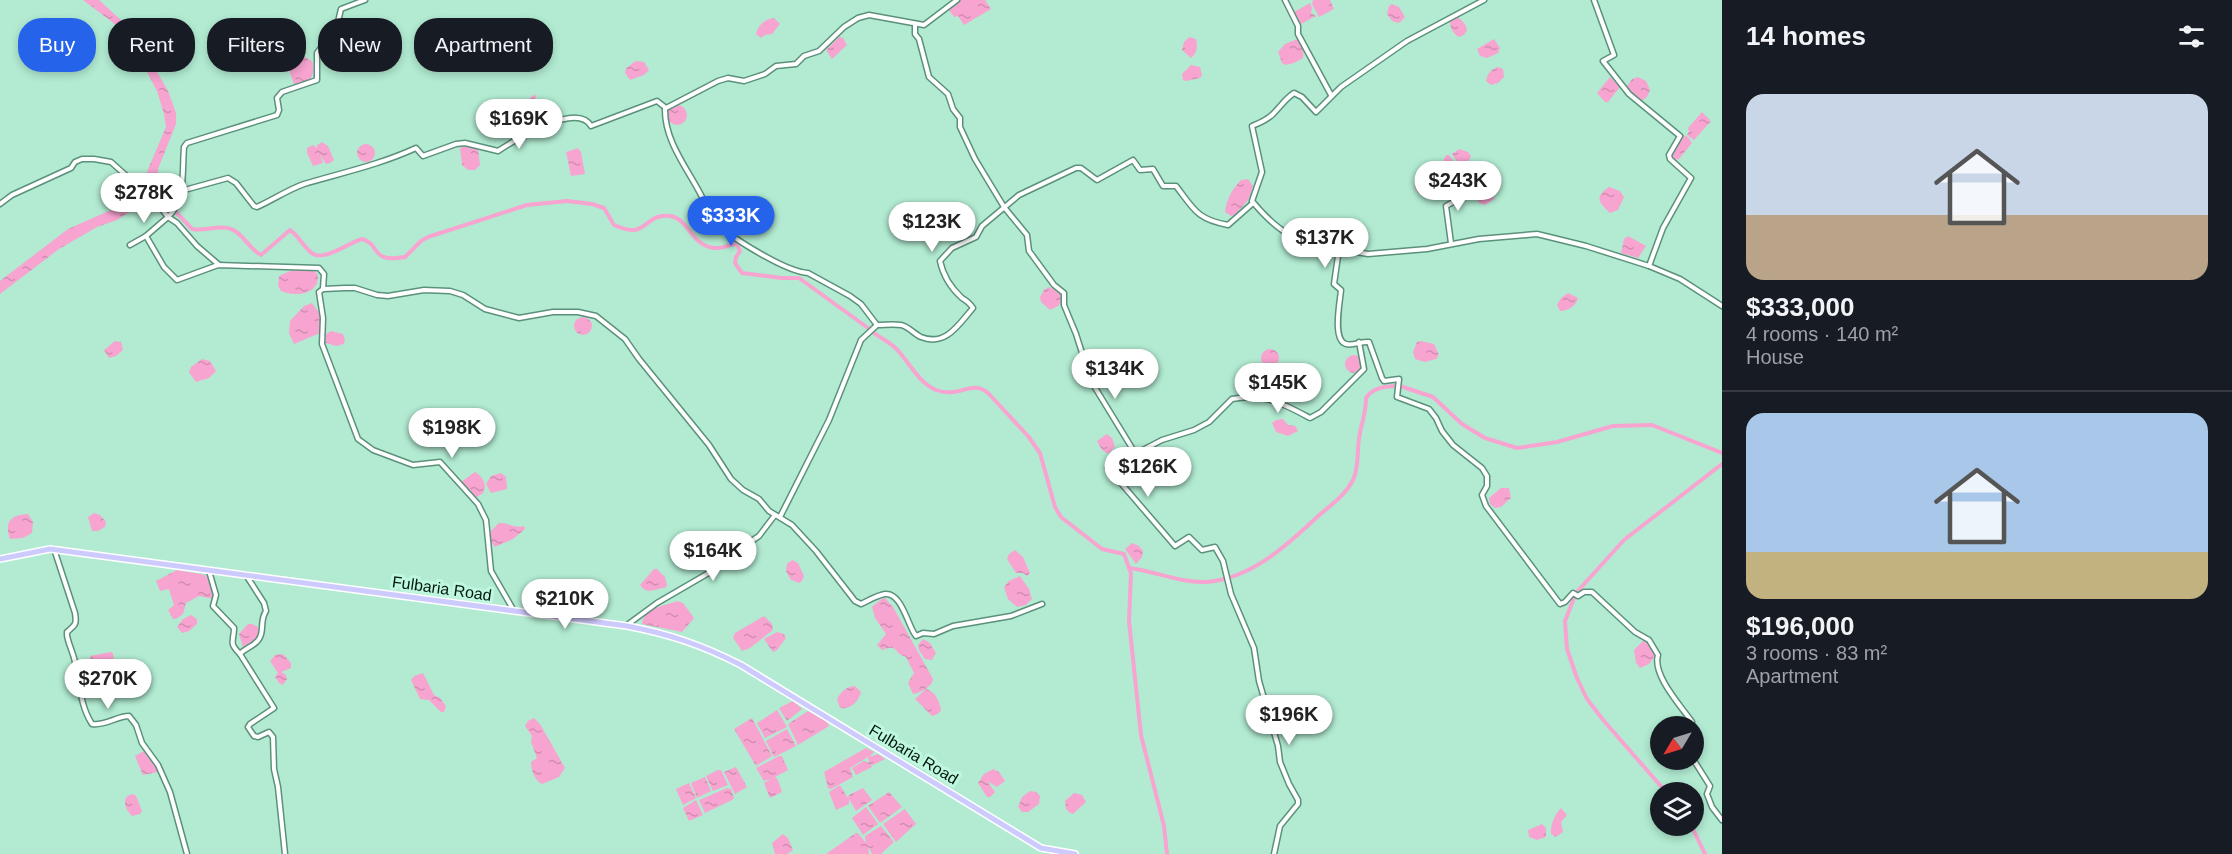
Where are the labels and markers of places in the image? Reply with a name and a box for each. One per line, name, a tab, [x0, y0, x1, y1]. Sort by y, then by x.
pin: $169K	[477, 99, 561, 150]
pin: $243K	[1416, 161, 1500, 212]
pin: $278K	[102, 173, 186, 224]
pin: $333K	[689, 196, 773, 247]
pin: $123K	[890, 202, 974, 253]
pin: $137K	[1283, 218, 1367, 269]
pin: $134K	[1073, 349, 1157, 400]
pin: $145K	[1236, 363, 1320, 414]
pin: $198K	[410, 408, 494, 459]
pin: $126K	[1106, 447, 1190, 498]
pin: $164K	[671, 531, 755, 582]
pin: $210K	[523, 579, 607, 630]
pin: $270K	[66, 659, 150, 710]
pin: $196K	[1247, 695, 1331, 746]

